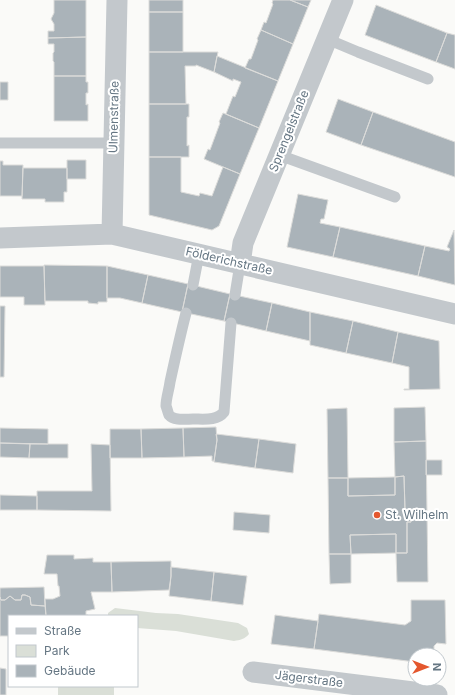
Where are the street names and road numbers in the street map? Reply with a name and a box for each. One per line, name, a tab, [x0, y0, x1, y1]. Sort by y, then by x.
street label: Ulmenstraße	[105, 81, 122, 153]
street label: Sprengelstraße	[265, 88, 312, 174]
street label: Földerichstraße	[184, 243, 274, 278]
street label: Jägerstraße	[274, 667, 344, 690]

